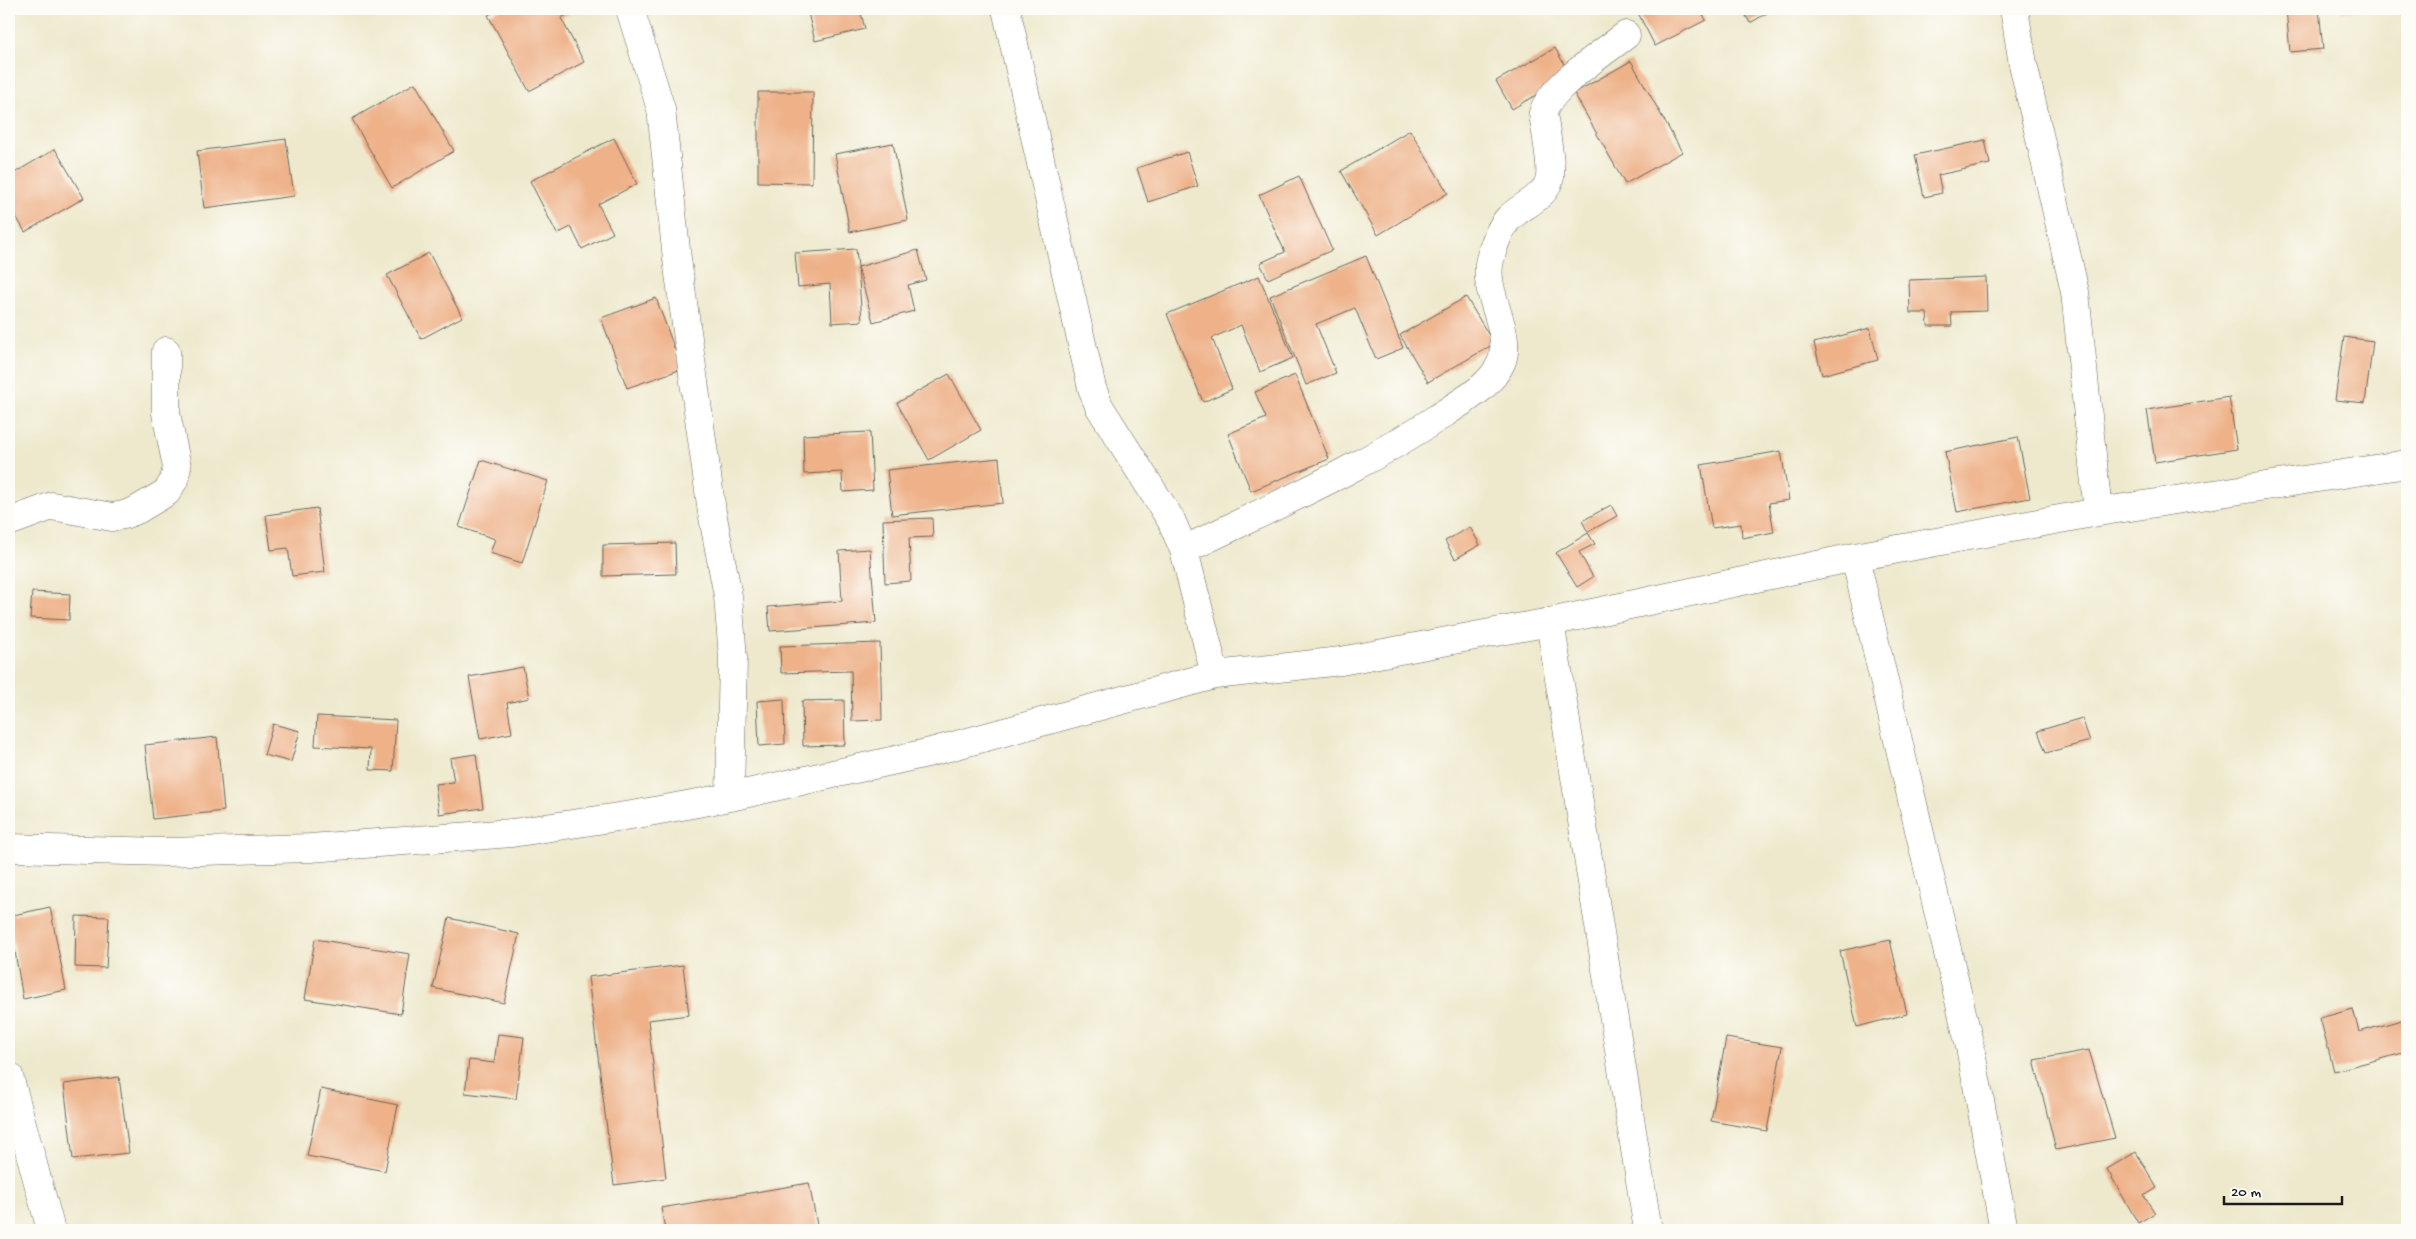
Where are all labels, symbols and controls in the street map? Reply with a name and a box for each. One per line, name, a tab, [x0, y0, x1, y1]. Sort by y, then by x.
scale bar	[2224, 1174, 2341, 1206]
text: 20 m	[2231, 1184, 2261, 1202]

